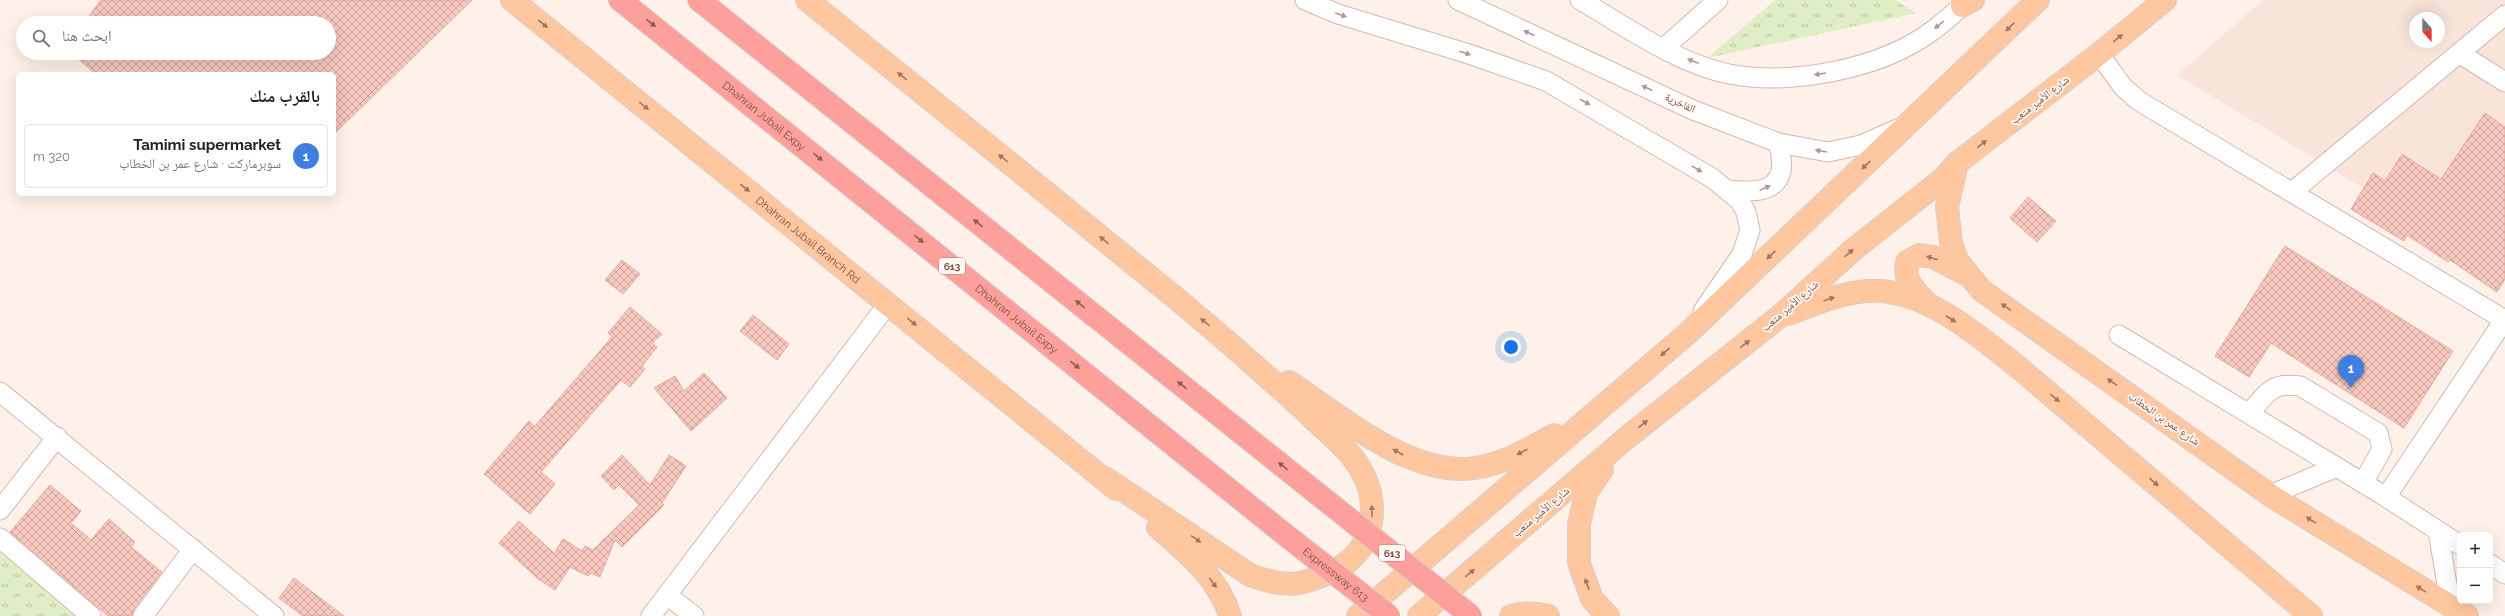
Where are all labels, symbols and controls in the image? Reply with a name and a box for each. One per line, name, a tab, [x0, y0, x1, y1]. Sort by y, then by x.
one-way arrow	[1335, 12, 1347, 18]
north arrow	[2409, 12, 2445, 48]
search box	[16, 16, 336, 60]
one-way arrow	[646, 19, 656, 27]
one-way arrow	[537, 20, 548, 29]
one-way arrow	[1934, 21, 1945, 30]
one-way arrow	[2005, 22, 2015, 32]
icon: search	[30, 27, 52, 49]
text: ابحث هنا	[62, 27, 112, 45]
one-way arrow	[1523, 30, 1535, 36]
one-way arrow	[2112, 34, 2123, 43]
one-way arrow	[1460, 50, 1472, 56]
one-way arrow	[1688, 58, 1699, 64]
one-way arrow	[1814, 71, 1827, 77]
one-way arrow	[897, 72, 907, 80]
street label: شارع الأمير متعب	[2008, 73, 2072, 127]
street label: Dhahran Jubail Expy	[720, 79, 808, 153]
one-way arrow	[1641, 85, 1652, 91]
text: بالقرب منك	[250, 86, 320, 106]
street label: الفاخرية	[1663, 90, 1697, 116]
one-way arrow	[1579, 99, 1591, 106]
one-way arrow	[638, 102, 649, 111]
text: Tamimi supermarket	[133, 136, 281, 154]
one-way arrow	[1977, 140, 1987, 148]
one-way arrow	[1815, 147, 1827, 153]
text: 320 m	[33, 149, 70, 164]
text: 1	[303, 149, 309, 164]
one-way arrow	[812, 153, 823, 162]
one-way arrow	[998, 153, 1009, 162]
text: سوبرماركت · شارع عمر بن الخطاب	[119, 156, 281, 171]
one-way arrow	[1861, 161, 1871, 170]
one-way arrow	[1691, 165, 1703, 172]
one-way arrow	[740, 183, 751, 192]
one-way arrow	[1760, 185, 1771, 191]
street label: Dhahran Jubail Branch Rd	[753, 194, 863, 286]
one-way arrow	[973, 219, 984, 227]
one-way arrow	[913, 235, 924, 244]
one-way arrow	[1099, 235, 1109, 244]
one-way arrow	[1845, 249, 1854, 258]
one-way arrow	[1766, 250, 1776, 260]
one-way arrow	[1926, 255, 1938, 261]
road number: 613	[939, 258, 965, 274]
street label: شارع الأمير متعب	[1759, 278, 1821, 334]
street label: Dhahran Jubail Expy	[973, 282, 1061, 356]
one-way arrow	[1824, 296, 1836, 302]
one-way arrow	[1075, 300, 1085, 308]
one-way arrow	[2001, 303, 2011, 311]
one-way arrow	[1946, 315, 1956, 323]
one-way arrow	[1199, 317, 1210, 326]
one-way arrow	[906, 318, 917, 327]
your location	[1501, 337, 1521, 357]
one-way arrow	[1740, 339, 1751, 348]
one-way arrow	[1660, 348, 1671, 357]
pin: 1	[2338, 355, 2364, 388]
one-way arrow	[1069, 360, 1080, 369]
one-way arrow	[2107, 378, 2117, 386]
one-way arrow	[1176, 381, 1187, 389]
street label: شارع عمر بن الخطاب	[2126, 390, 2202, 448]
one-way arrow	[2049, 393, 2060, 402]
one-way arrow	[1638, 420, 1649, 429]
one-way arrow	[1393, 448, 1403, 456]
one-way arrow	[1516, 449, 1528, 456]
one-way arrow	[1278, 462, 1289, 471]
one-way arrow	[2148, 477, 2159, 486]
street label: شارع الأمير متعب	[1510, 484, 1572, 540]
one-way arrow	[1368, 505, 1375, 517]
one-way arrow	[2306, 516, 2316, 524]
map controls	[2457, 532, 2493, 604]
button: +	[2457, 532, 2493, 568]
one-way arrow	[1190, 535, 1201, 543]
street label: Expressway 613	[1300, 544, 1371, 604]
road number: 613	[1379, 545, 1405, 561]
one-way arrow	[1465, 568, 1475, 577]
button: −	[2457, 568, 2493, 604]
one-way arrow	[1209, 578, 1217, 588]
one-way arrow	[1583, 578, 1589, 590]
one-way arrow	[2416, 585, 2426, 593]

